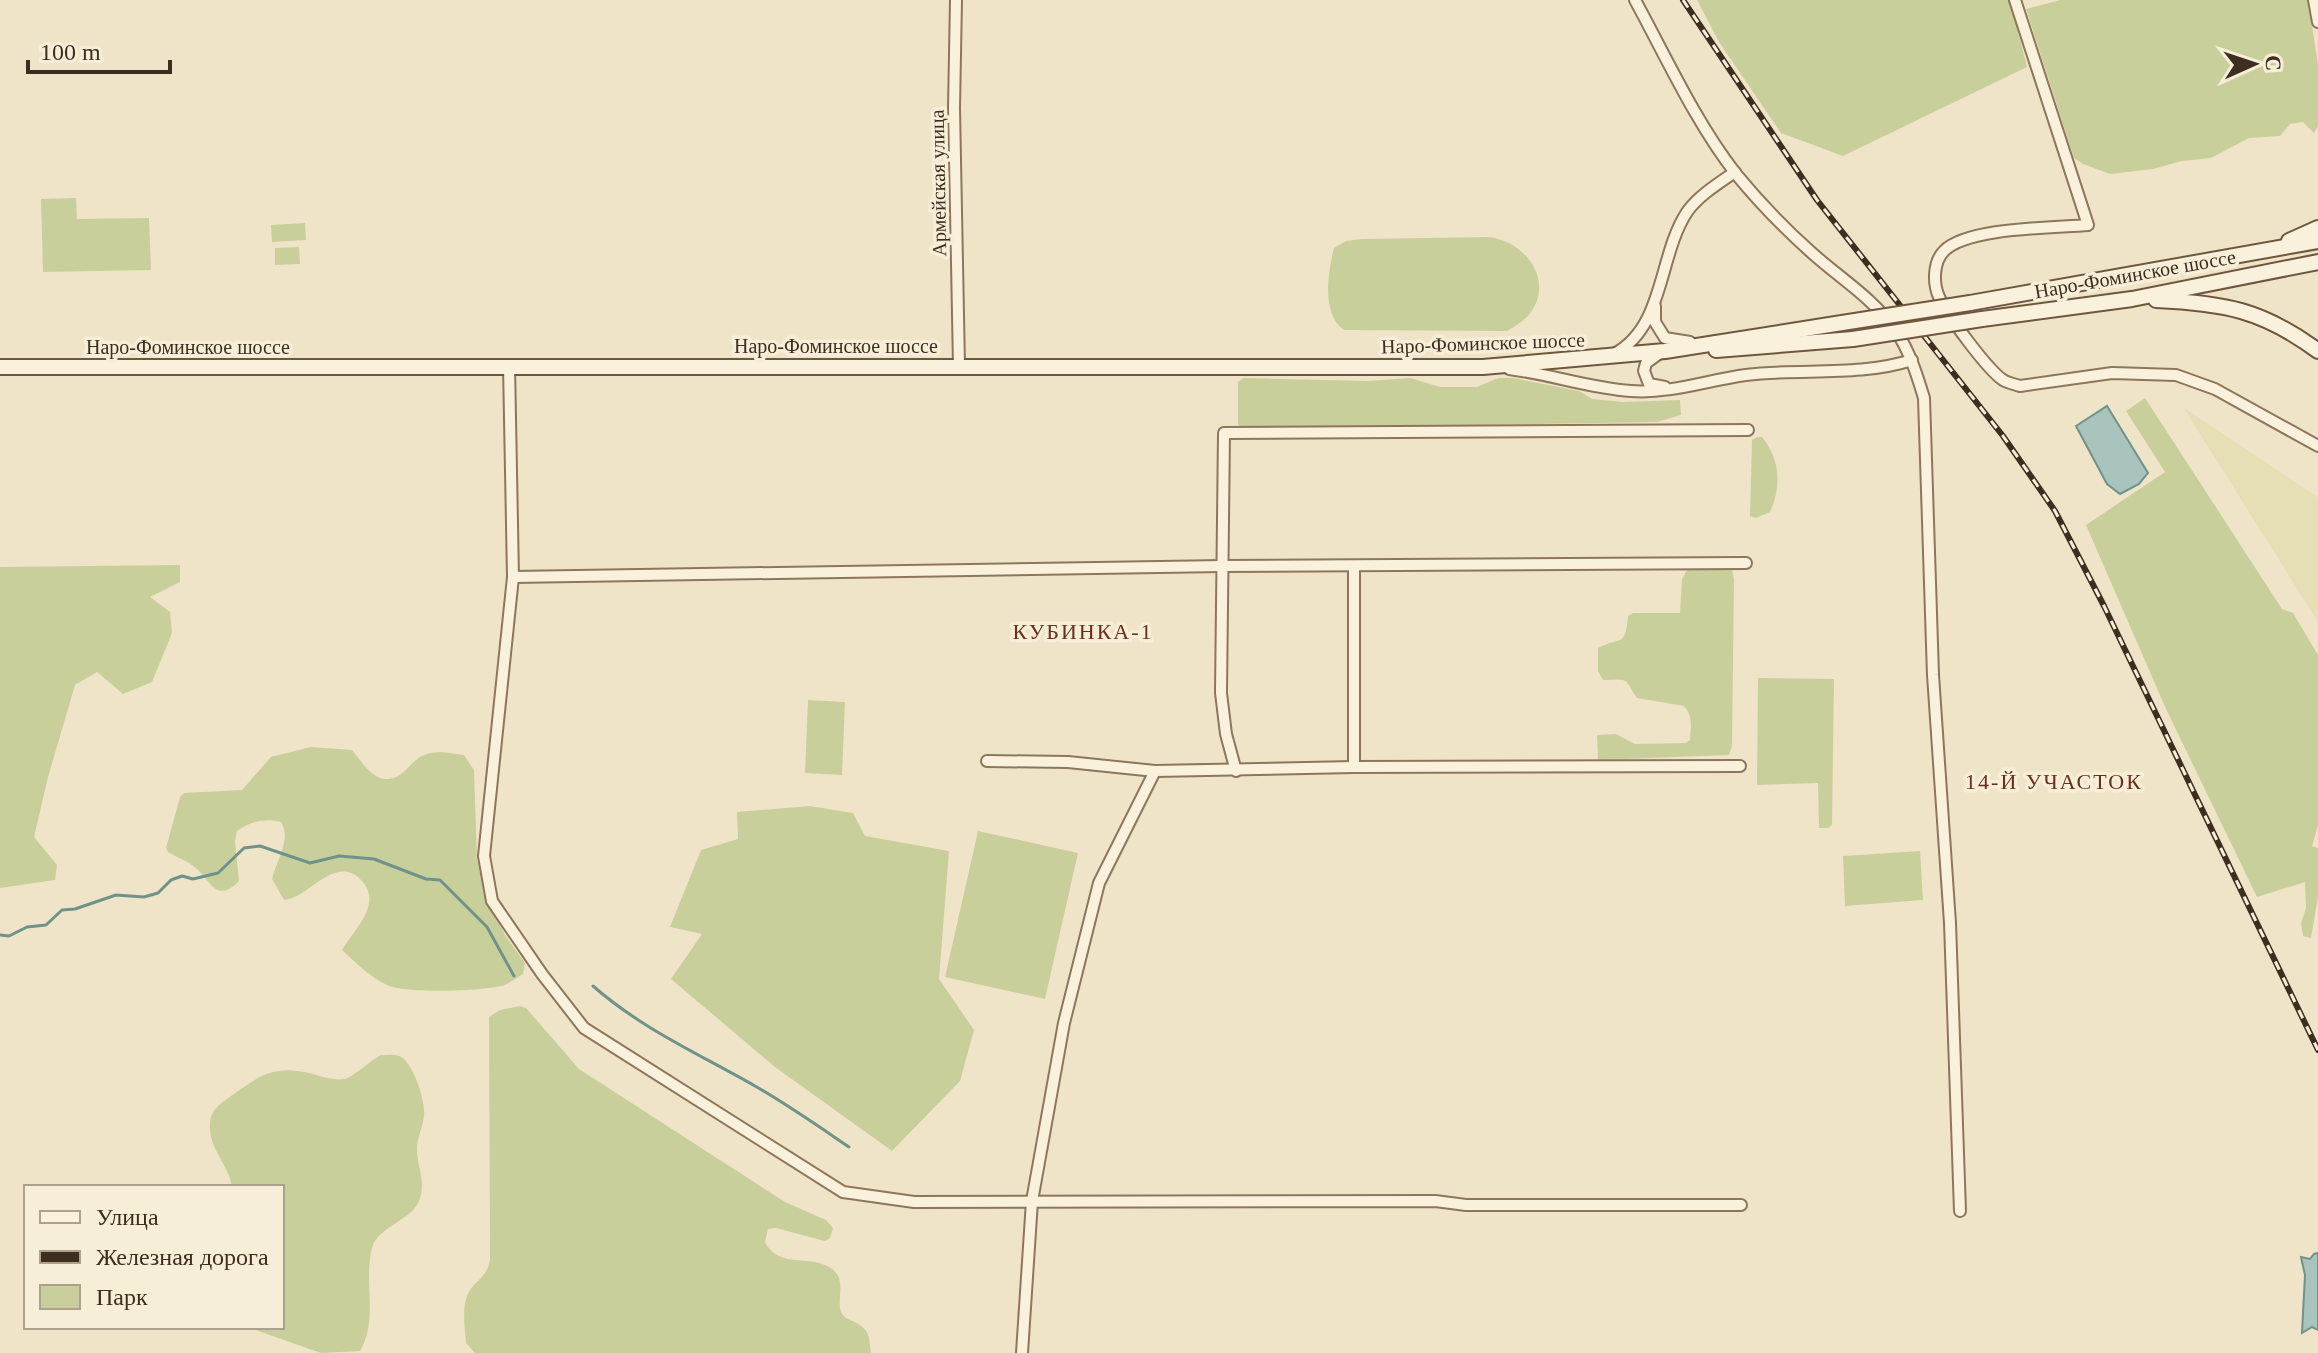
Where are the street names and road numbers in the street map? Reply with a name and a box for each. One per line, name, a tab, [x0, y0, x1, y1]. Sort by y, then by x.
street label: Армейская улица	[926, 109, 951, 257]
street label: Наро-Фоминское шоссе	[2033, 245, 2238, 304]
street label: Наро-Фоминское шоссе	[1381, 328, 1585, 359]
street label: Наро-Фоминское шоссе	[734, 335, 938, 358]
street label: Наро-Фоминское шоссе	[86, 336, 290, 359]

